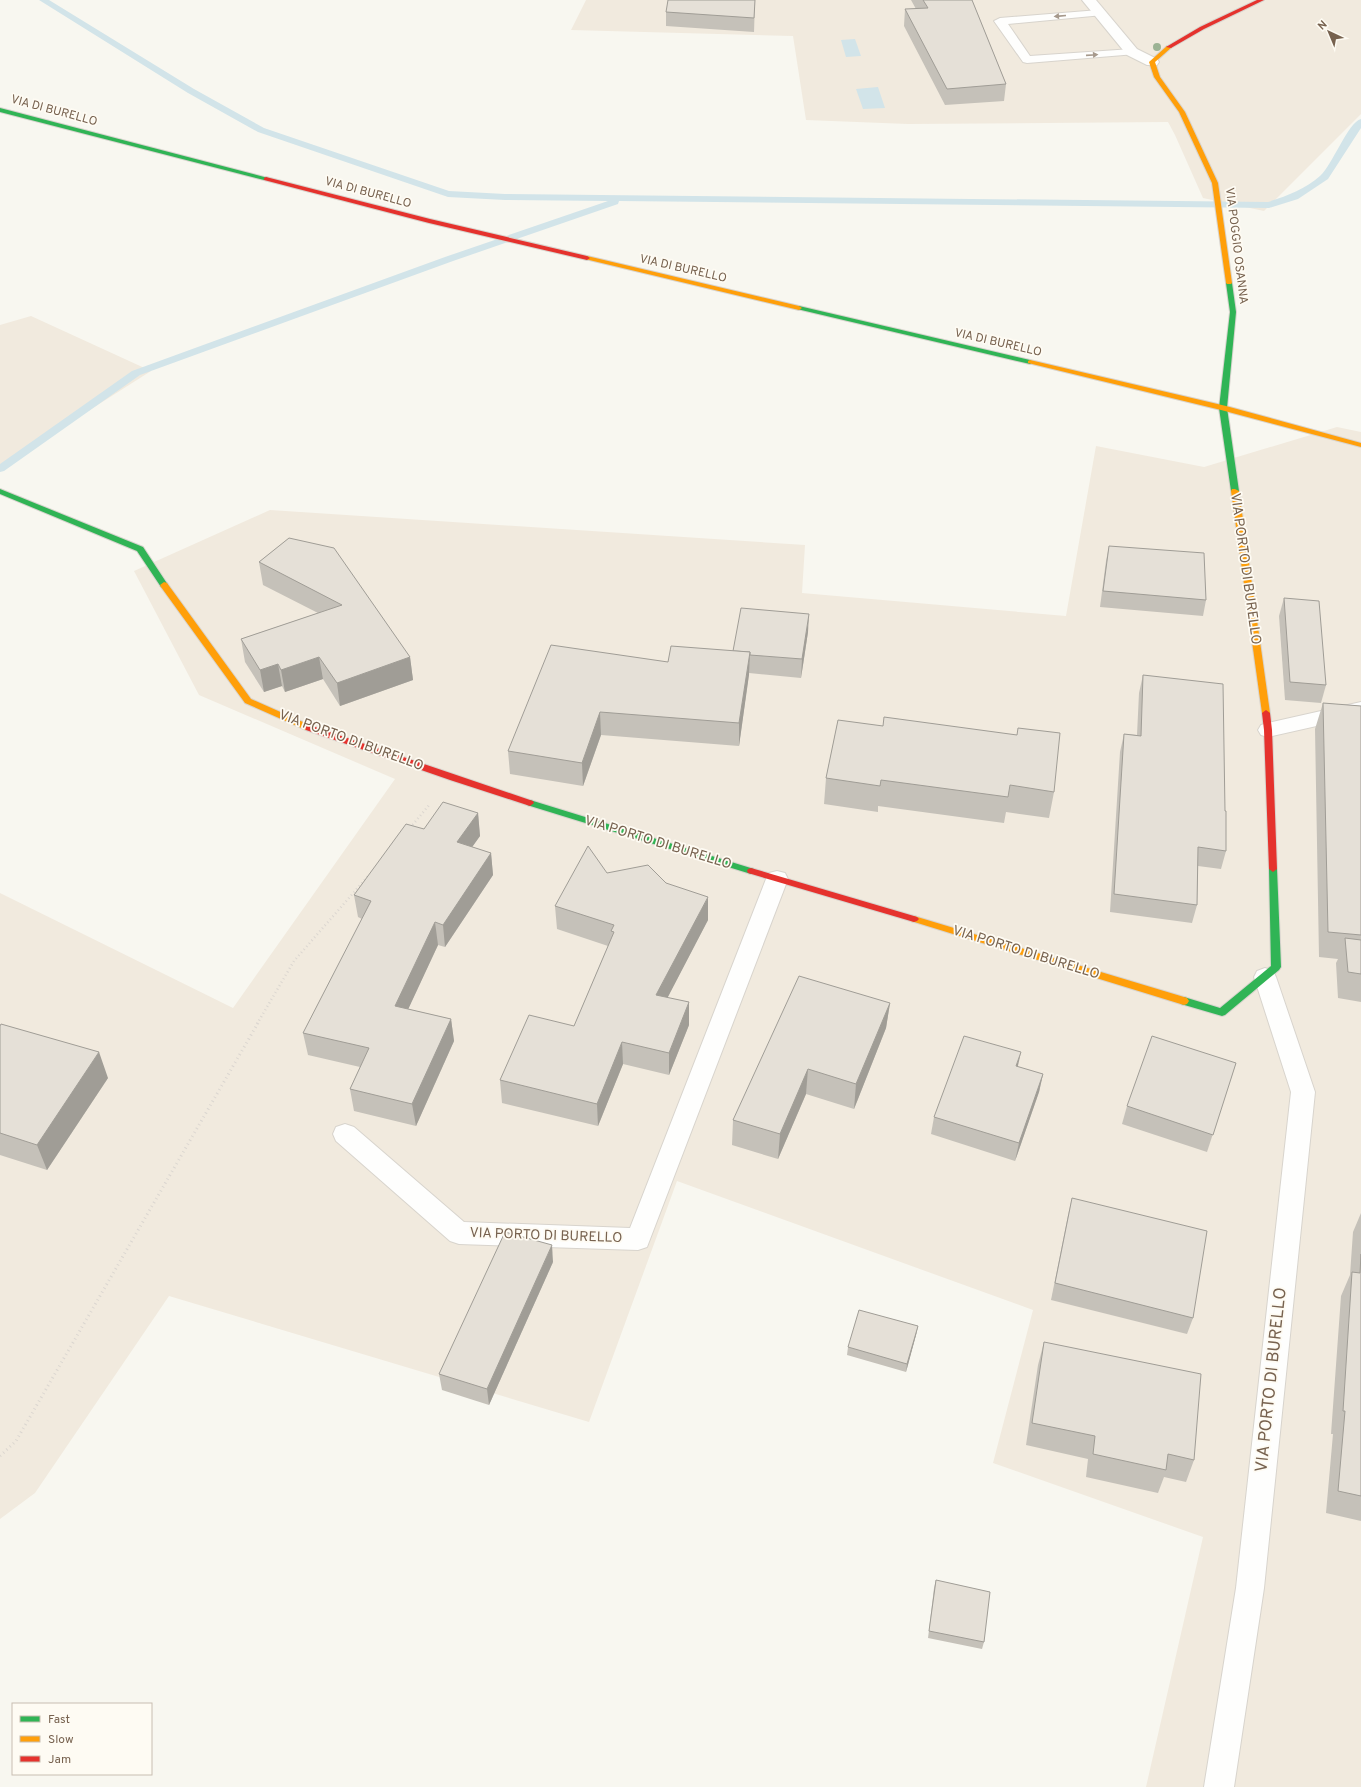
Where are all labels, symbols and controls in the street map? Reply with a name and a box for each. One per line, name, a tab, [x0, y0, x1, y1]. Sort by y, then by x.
north arrow	[1309, 12, 1349, 52]
one-way arrow	[1054, 13, 1066, 20]
text: N	[1315, 18, 1330, 33]
one-way arrow	[1086, 51, 1098, 58]
street label: VIA DI BURELLO	[9, 92, 99, 130]
street label: VIA DI BURELLO	[323, 174, 413, 212]
street label: VIA POGGIO OSANNA	[1221, 187, 1251, 305]
street label: VIA DI BURELLO	[638, 251, 728, 287]
street label: VIA DI BURELLO	[953, 325, 1043, 361]
street label: VIA PORTO DI BURELLO	[1226, 492, 1264, 646]
street label: VIA PORTO DI BURELLO	[276, 707, 426, 775]
street label: VIA PORTO DI BURELLO	[582, 813, 734, 873]
street label: VIA PORTO DI BURELLO	[950, 923, 1102, 983]
street label: VIA PORTO DI BURELLO	[469, 1225, 623, 1247]
street label: VIA PORTO DI BURELLO	[1251, 1286, 1293, 1474]
legend	[12, 1703, 152, 1775]
text: Fast	[48, 1712, 70, 1728]
text: Slow	[48, 1732, 74, 1748]
text: Jam	[48, 1752, 71, 1768]

